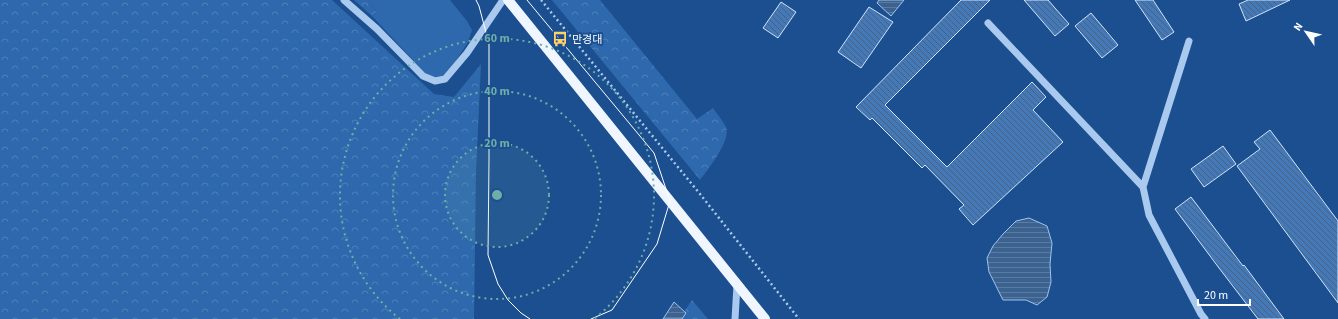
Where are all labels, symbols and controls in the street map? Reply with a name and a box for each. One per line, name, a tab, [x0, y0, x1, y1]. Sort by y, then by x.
north arrow	[1286, 12, 1326, 52]
text: N	[1290, 19, 1306, 34]
text: 60 m	[484, 30, 510, 47]
bus stop icon: 만경대	[551, 30, 569, 48]
place label: 만경대	[572, 32, 602, 47]
text: 40 m	[484, 83, 510, 100]
text: 20 m	[484, 135, 510, 152]
centre of rings	[490, 188, 504, 202]
scale bar	[1198, 281, 1250, 307]
text: 20 m	[1204, 287, 1228, 304]

